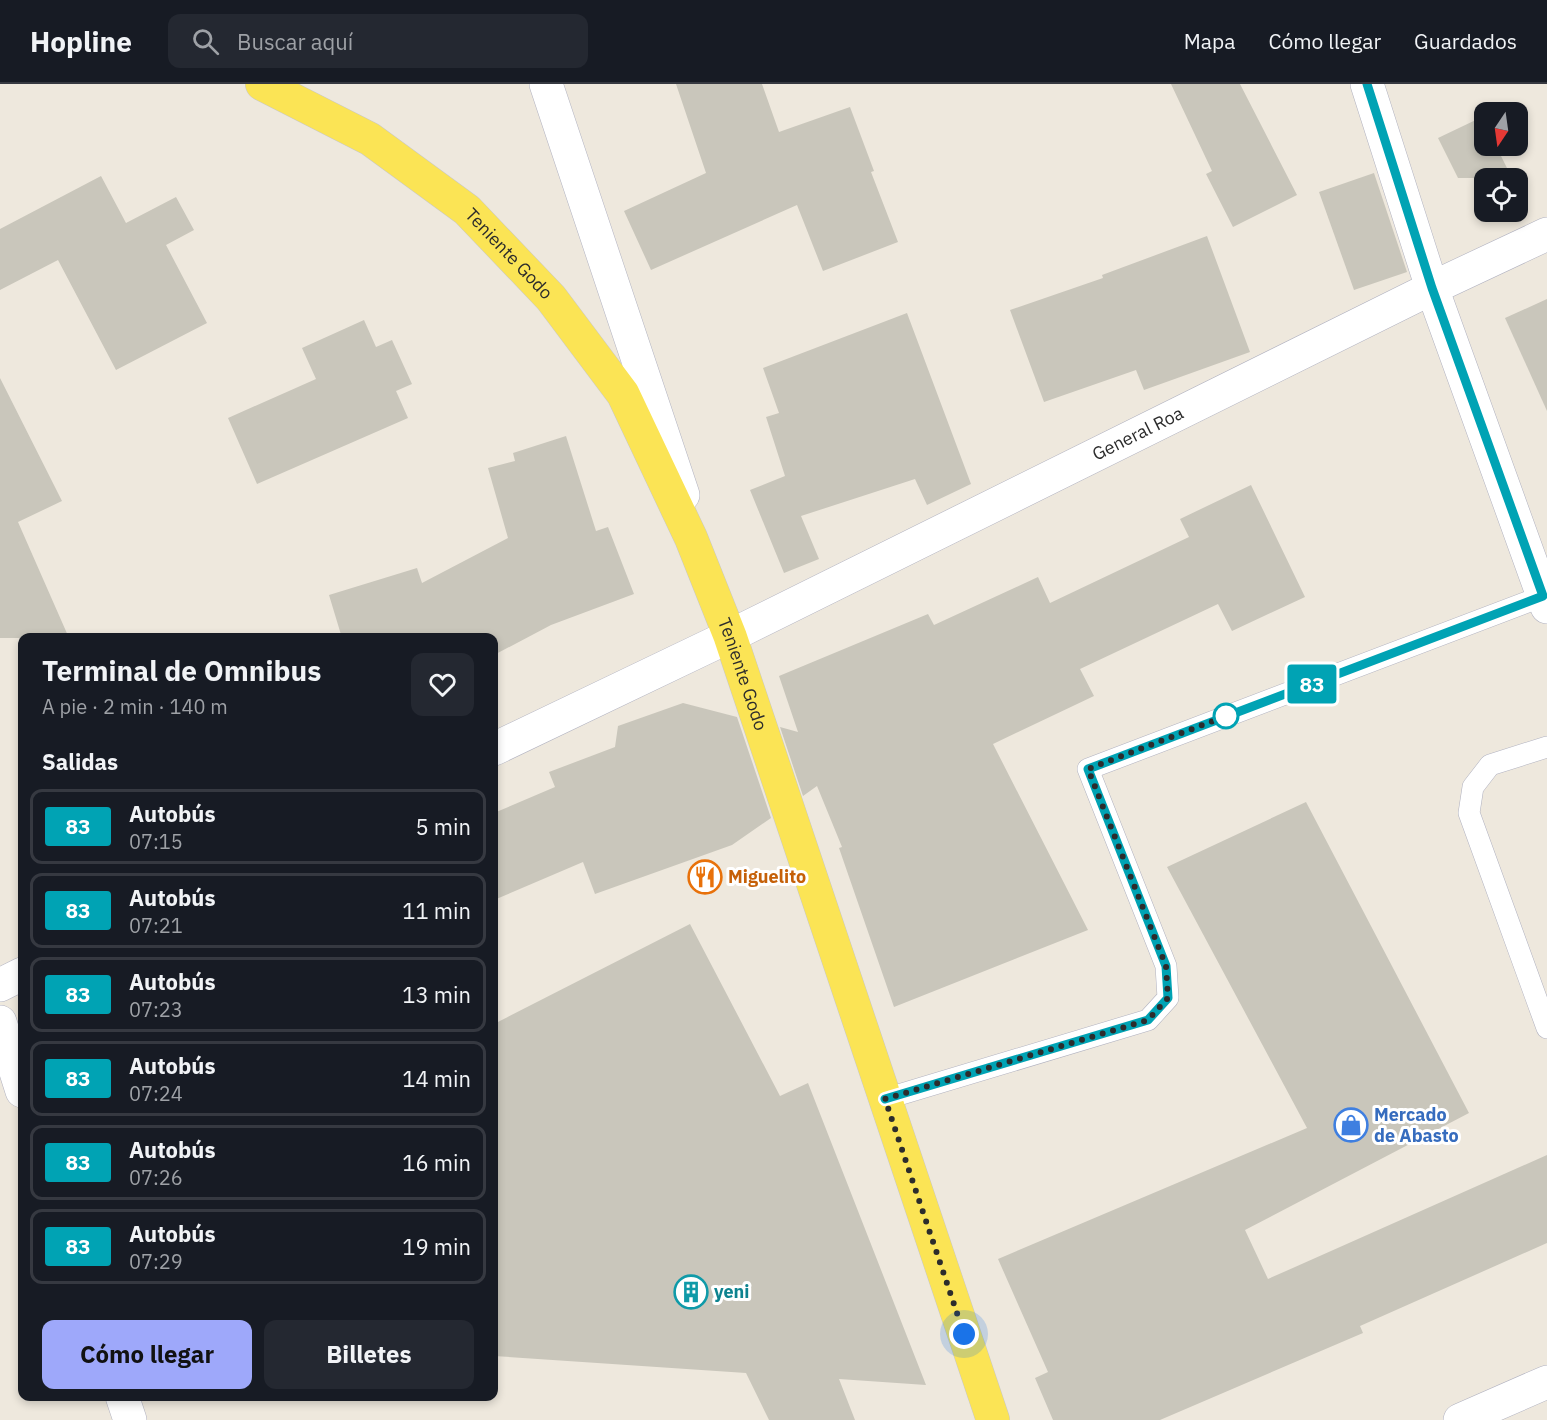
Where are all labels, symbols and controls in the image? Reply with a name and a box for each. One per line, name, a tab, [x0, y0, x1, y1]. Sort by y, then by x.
search box	[168, 14, 588, 68]
text: Hopline	[30, 23, 132, 60]
icon: search	[189, 25, 222, 58]
text: Buscar aquí	[237, 27, 353, 56]
text: Mapa	[1184, 27, 1235, 55]
text: Cómo llegar	[1268, 27, 1381, 55]
text: Guardados	[1414, 27, 1517, 55]
north arrow	[1474, 102, 1528, 156]
map controls	[1474, 102, 1528, 222]
button: locate	[1474, 168, 1528, 222]
street label: Teniente Godo	[460, 203, 558, 304]
street label: General Roa	[1088, 401, 1187, 466]
street label: Teniente Godo	[713, 614, 773, 733]
text: Terminal de Omnibus	[42, 652, 321, 689]
button: heart	[411, 653, 474, 716]
line badge: 83	[1285, 664, 1339, 704]
text: 83	[1299, 670, 1325, 698]
text: A pie · 2 min · 140 m	[42, 693, 228, 720]
unlabelled marker	[1213, 703, 1239, 729]
text: Salidas	[42, 747, 118, 776]
text: Autobús	[129, 799, 216, 828]
text: 83	[65, 812, 91, 840]
text: 5 min	[415, 812, 471, 841]
text: 07:15	[129, 828, 183, 855]
restaurant icon: Miguelito	[687, 859, 723, 895]
place label: Miguelito	[728, 865, 806, 888]
text: Autobús	[129, 883, 216, 912]
text: 83	[65, 896, 91, 924]
text: 11 min	[402, 896, 471, 925]
text: 07:21	[129, 912, 183, 939]
text: Autobús	[129, 967, 216, 996]
text: 83	[65, 980, 91, 1008]
text: 13 min	[402, 980, 471, 1009]
text: 07:23	[129, 996, 183, 1023]
text: Autobús	[129, 1051, 216, 1080]
text: 83	[65, 1064, 91, 1092]
text: 14 min	[402, 1064, 471, 1093]
text: 07:24	[129, 1080, 183, 1107]
place label: Mercado de Abasto	[1374, 1103, 1459, 1147]
shop icon: Mercado de Abasto	[1333, 1107, 1369, 1143]
text: Autobús	[129, 1135, 216, 1164]
text: 83	[65, 1148, 91, 1176]
text: 16 min	[402, 1148, 471, 1177]
text: 07:26	[129, 1164, 183, 1191]
text: Autobús	[129, 1219, 216, 1248]
text: 83	[65, 1232, 91, 1260]
text: 19 min	[402, 1232, 471, 1261]
text: 07:29	[129, 1248, 183, 1275]
building icon: yeni	[673, 1274, 709, 1310]
place label: yeni	[714, 1280, 749, 1303]
your location	[949, 1319, 979, 1349]
button: Cómo llegar	[42, 1320, 252, 1389]
button: Billetes	[264, 1320, 474, 1389]

